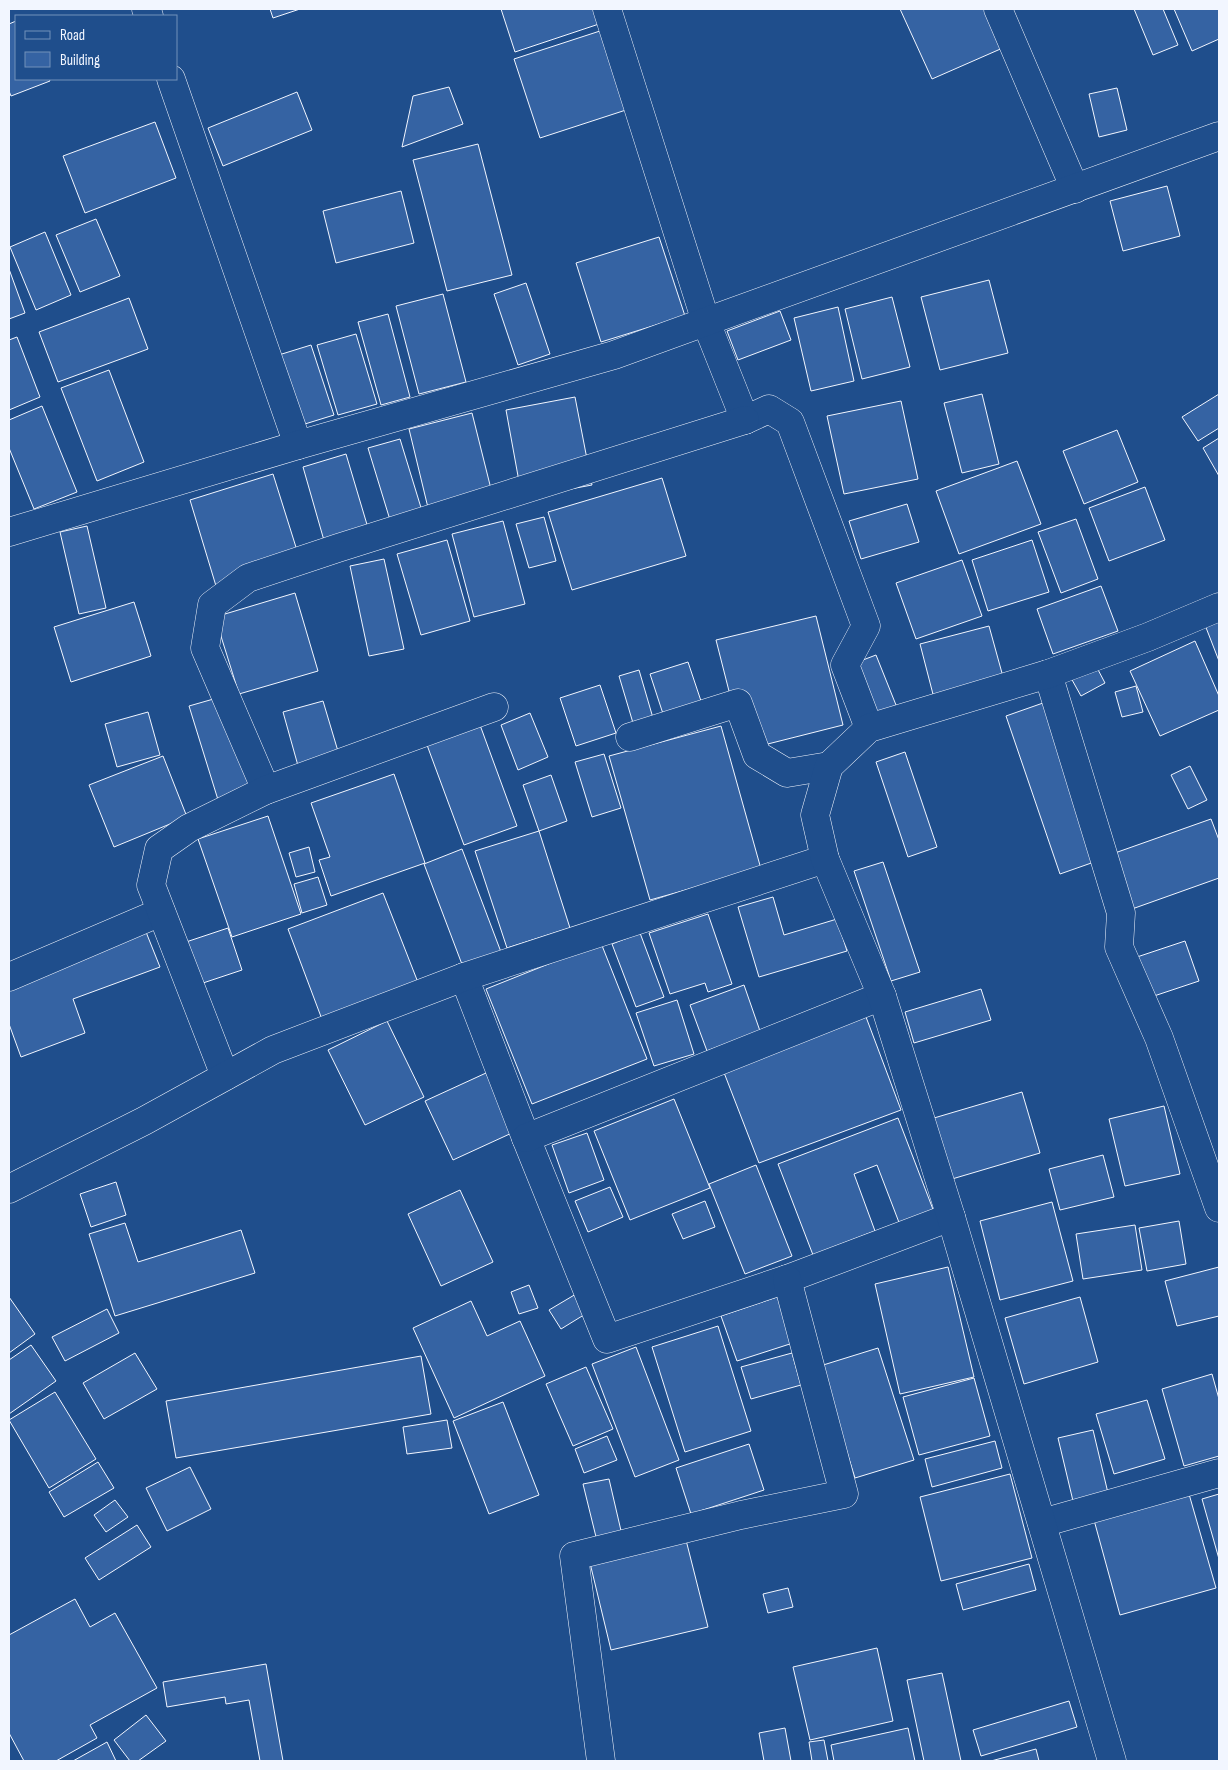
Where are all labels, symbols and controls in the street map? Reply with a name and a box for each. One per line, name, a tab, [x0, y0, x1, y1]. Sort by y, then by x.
legend	[15, 15, 178, 80]
text: Road	[60, 26, 85, 45]
text: Building	[60, 51, 100, 70]

